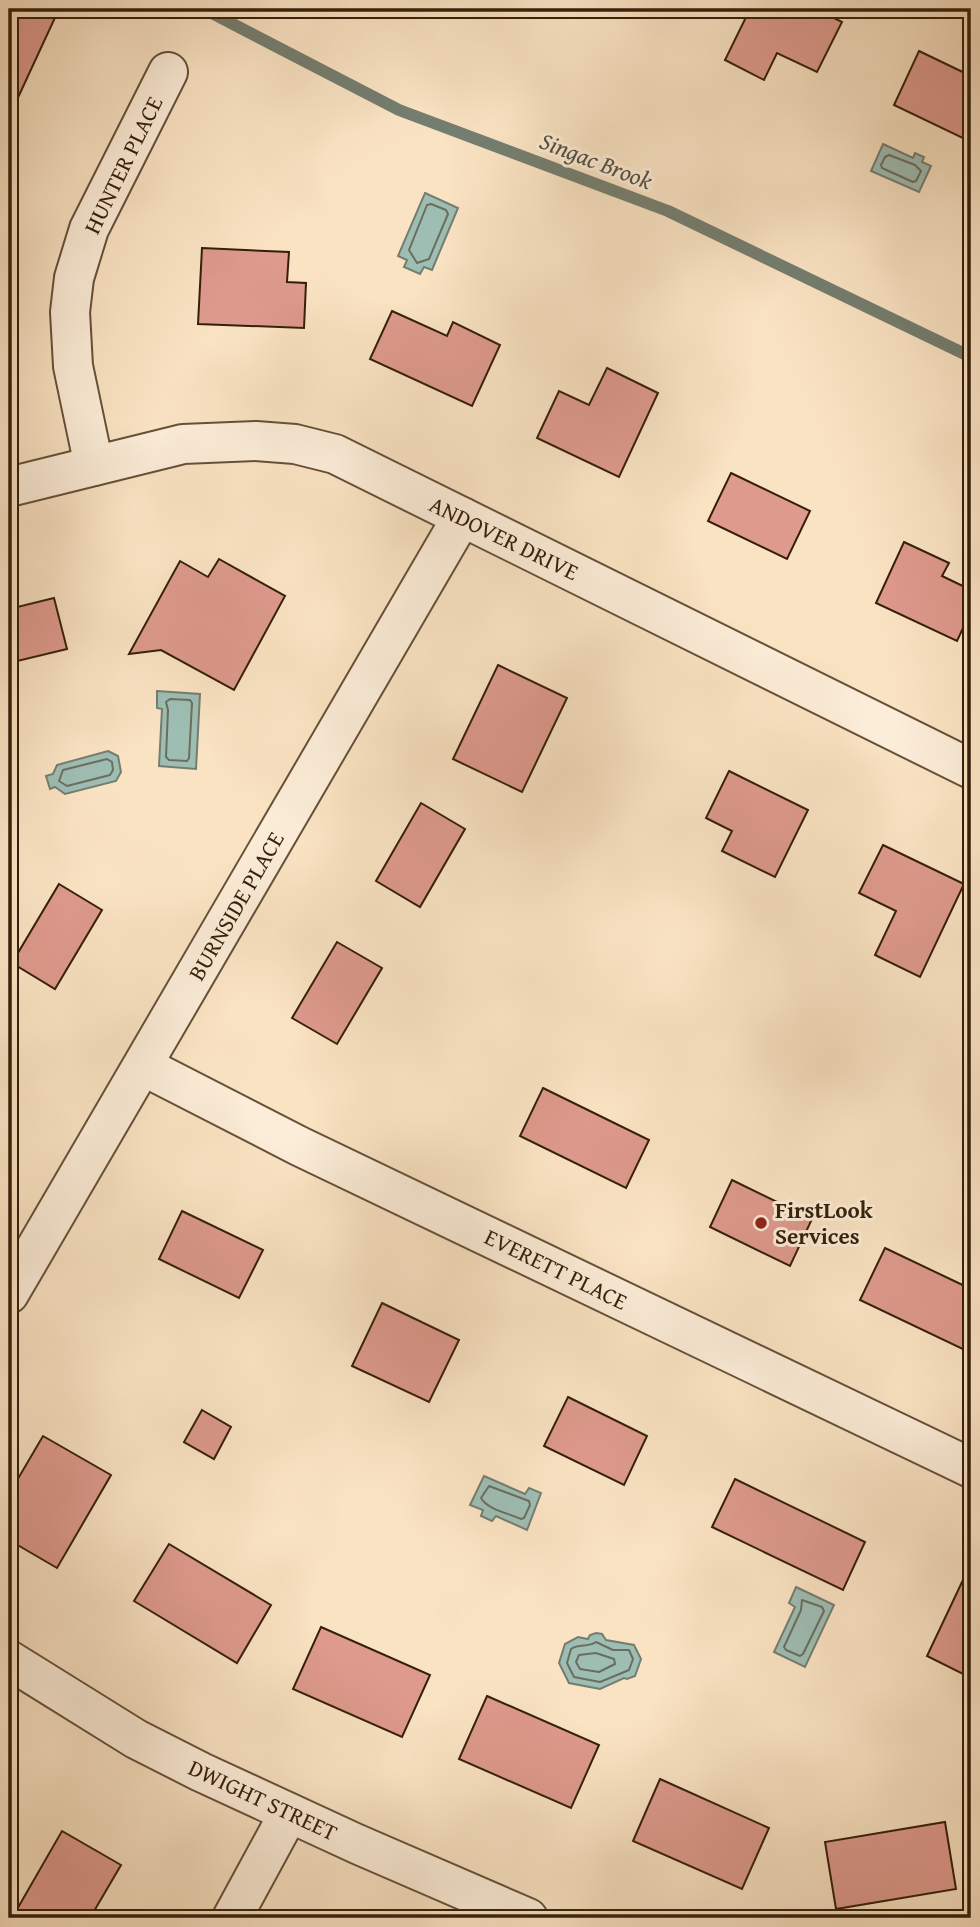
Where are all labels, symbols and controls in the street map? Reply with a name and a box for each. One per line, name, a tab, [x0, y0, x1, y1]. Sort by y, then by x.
street label: HUNTER PLACE	[75, 90, 170, 239]
water label: Singac Brook	[535, 123, 658, 198]
street label: ANDOVER DRIVE	[424, 487, 584, 588]
street label: BURNSIDE PLACE	[180, 825, 292, 986]
place label: FirstLook Services	[775, 1193, 874, 1252]
marker: FirstLook Services	[753, 1215, 769, 1231]
street label: EVERETT PLACE	[479, 1220, 633, 1317]
street label: DWIGHT STREET	[183, 1751, 343, 1848]

